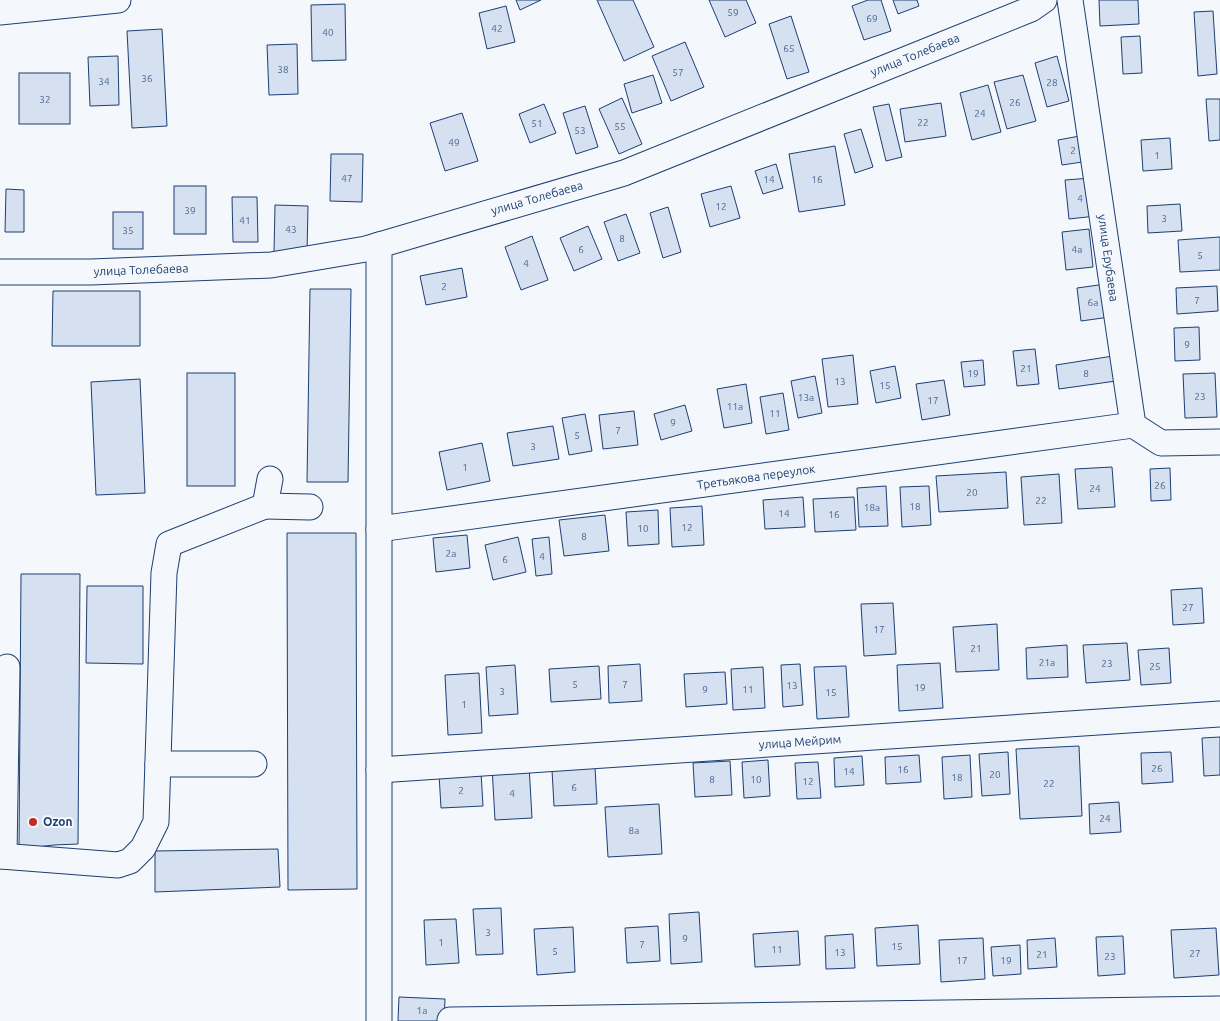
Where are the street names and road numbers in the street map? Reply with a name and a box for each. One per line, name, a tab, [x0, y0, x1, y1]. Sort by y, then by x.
street label: улица Толебаева	[868, 31, 961, 78]
street label: улица Толебаева	[489, 178, 584, 217]
street label: улица Ерубаева	[1096, 214, 1121, 302]
street label: улица Толебаева	[93, 261, 189, 278]
street label: Третьякова переулок	[696, 462, 816, 491]
street label: улица Мейрим	[758, 732, 842, 751]

